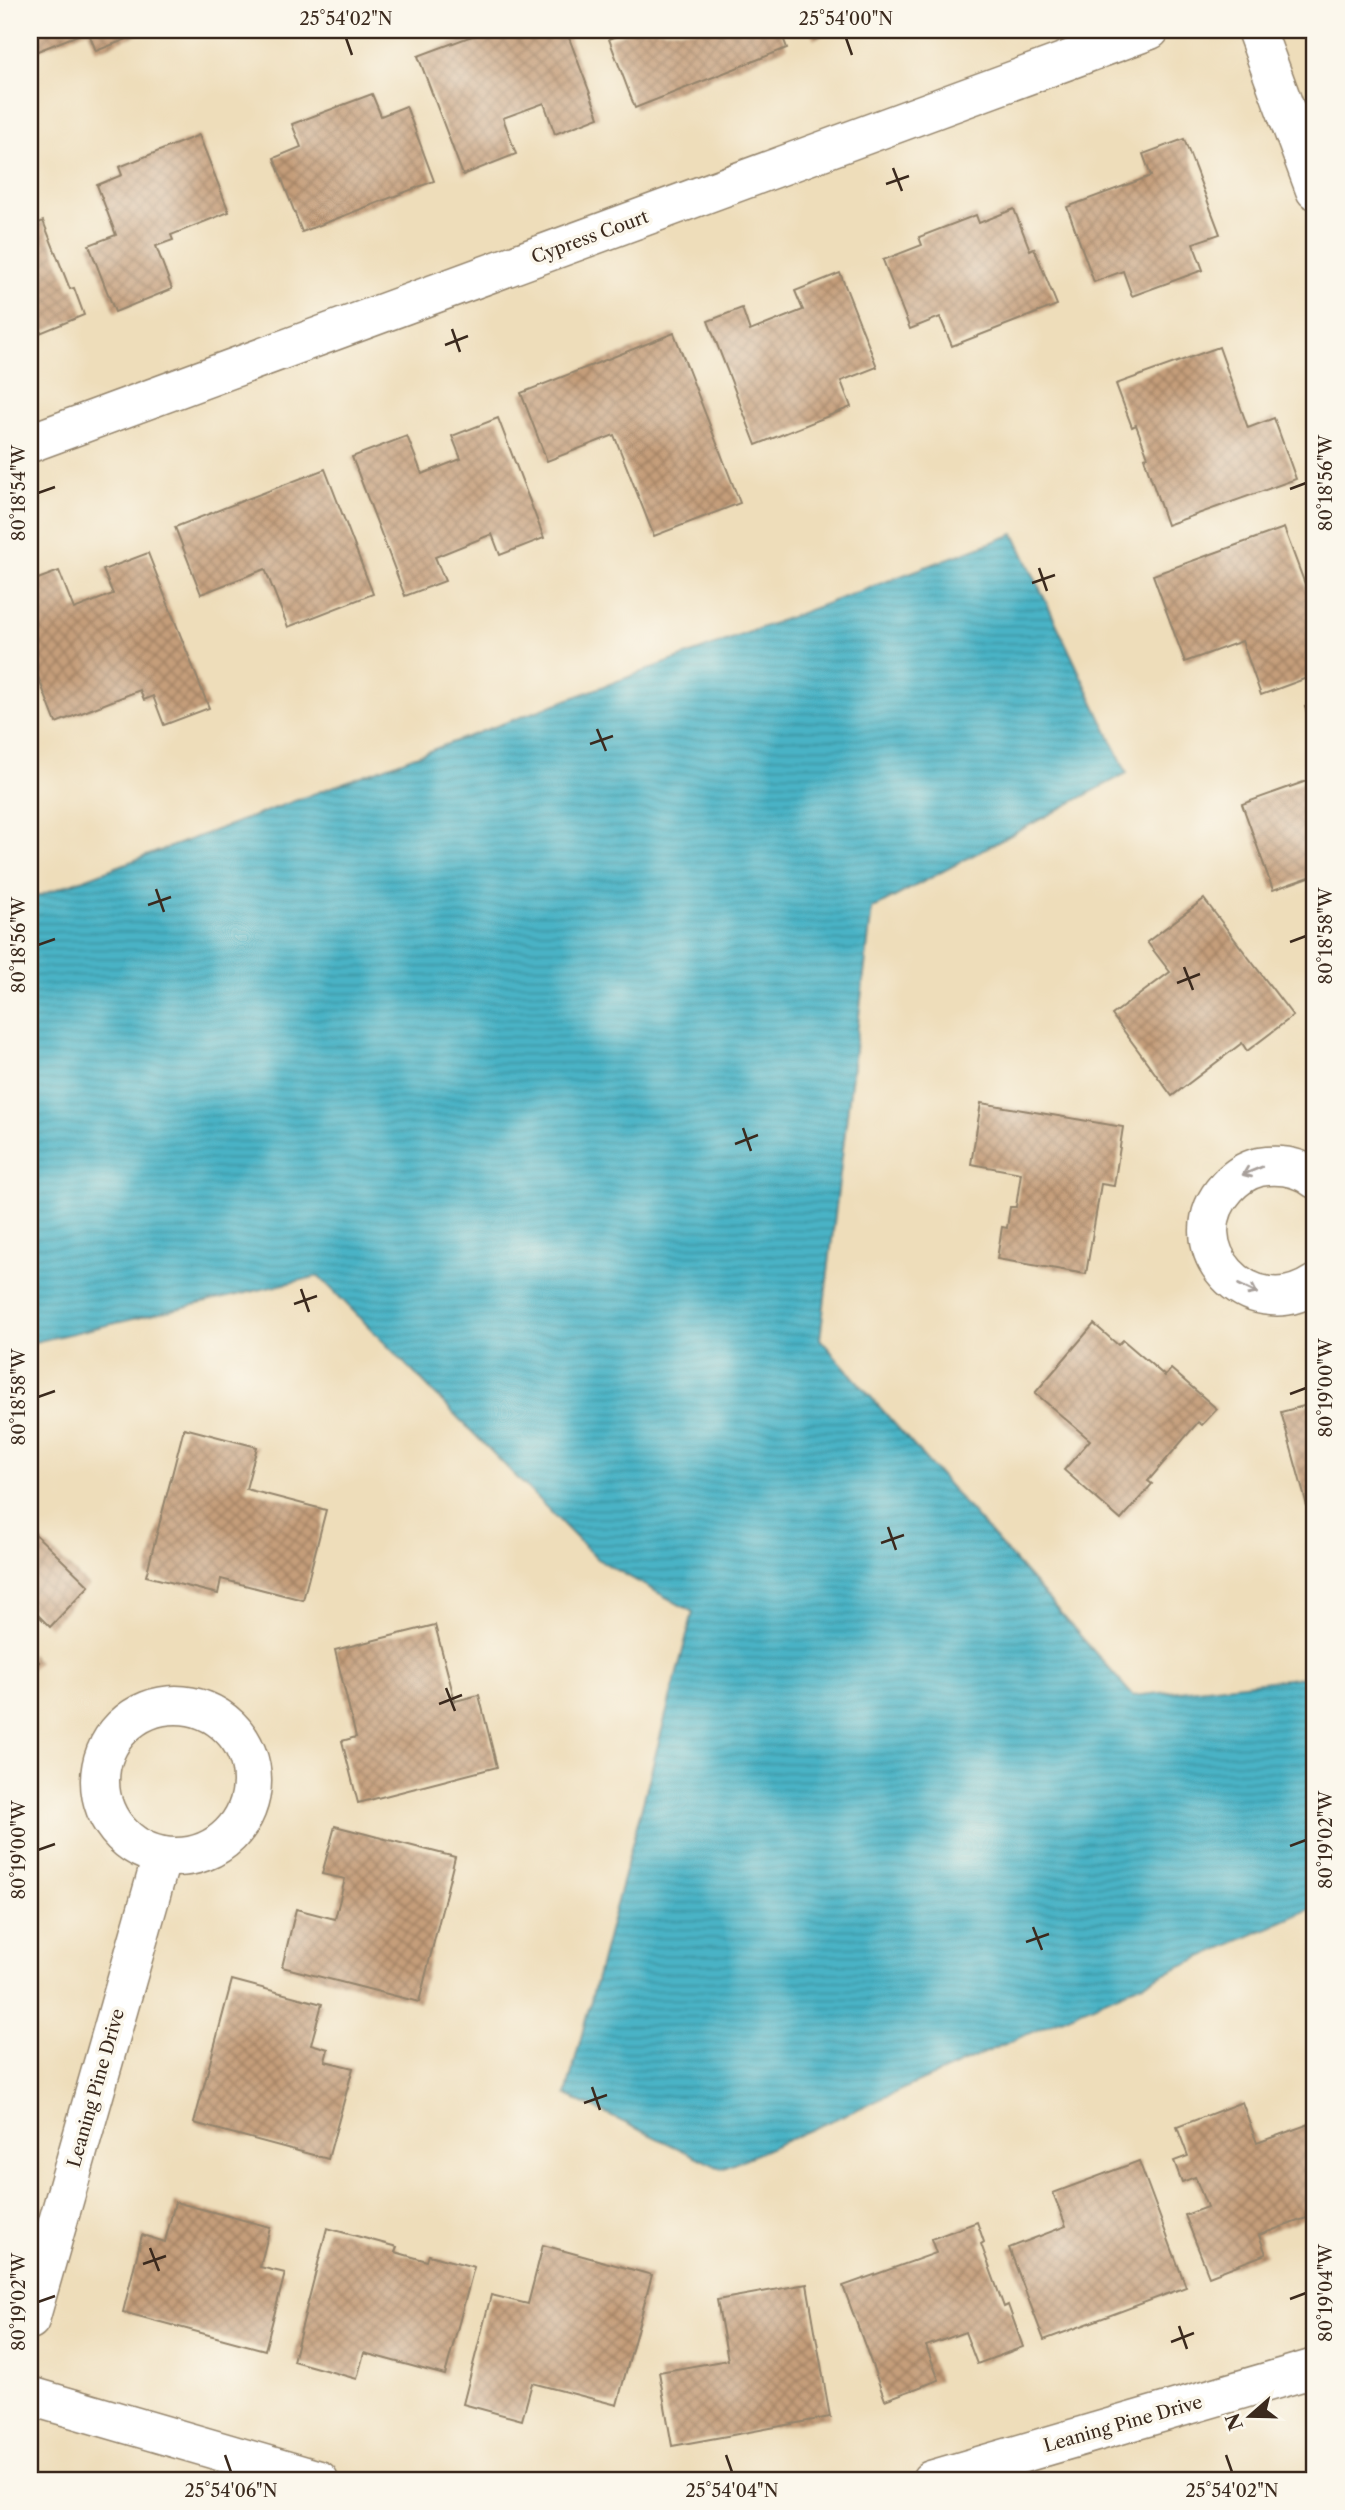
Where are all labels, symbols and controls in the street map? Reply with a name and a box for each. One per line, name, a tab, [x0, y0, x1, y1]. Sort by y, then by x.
text: 25°54'02"N	[299, 8, 393, 30]
text: 25°54'00"N	[799, 8, 893, 30]
street label: Cypress Court	[529, 205, 652, 268]
text: 80°18'56"W	[1315, 433, 1337, 531]
text: 80°18'54"W	[8, 443, 30, 541]
text: 80°18'58"W	[1315, 886, 1337, 984]
text: 80°18'56"W	[8, 895, 30, 993]
one-way arrow	[1241, 1166, 1263, 1179]
one-way arrow	[1237, 1283, 1258, 1296]
text: 80°19'00"W	[1315, 1337, 1337, 1438]
text: 80°18'58"W	[8, 1347, 30, 1445]
text: 80°19'02"W	[1315, 1790, 1337, 1889]
text: 80°19'00"W	[8, 1799, 30, 1900]
street label: Leaning Pine Drive	[63, 2006, 129, 2170]
text: 80°19'04"W	[1315, 2243, 1337, 2342]
text: 80°19'02"W	[8, 2252, 30, 2351]
north arrow	[1216, 2380, 1286, 2450]
street label: Leaning Pine Drive	[1041, 2391, 1205, 2457]
text: N	[1221, 2410, 1248, 2433]
text: 25°54'06"N	[184, 2480, 278, 2502]
text: 25°54'04"N	[685, 2480, 779, 2502]
text: 25°54'02"N	[1185, 2480, 1279, 2502]

